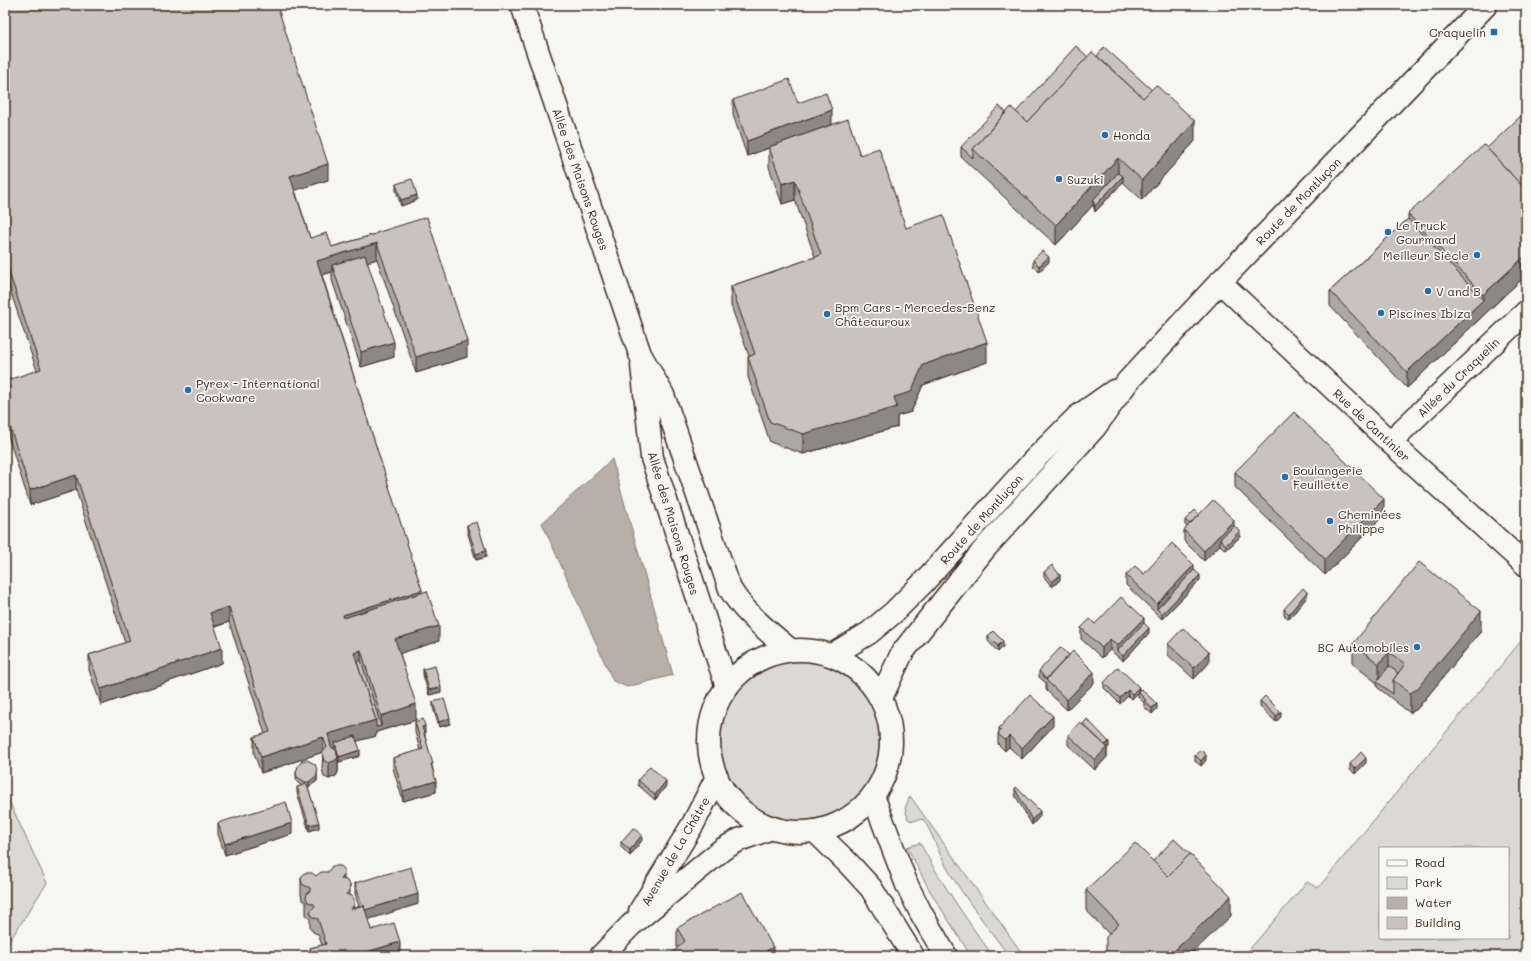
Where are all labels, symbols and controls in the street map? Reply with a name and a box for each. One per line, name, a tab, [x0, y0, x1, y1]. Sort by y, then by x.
place label: Craquelin	[1429, 24, 1486, 40]
marker: Craquelin	[1489, 27, 1499, 37]
street label: Allée des Maisons Rouges	[549, 106, 613, 252]
place label: Honda	[1113, 127, 1150, 143]
marker: Honda	[1100, 130, 1110, 140]
street label: Route de Montluçon	[1252, 154, 1344, 248]
place label: Suzuki	[1067, 171, 1104, 187]
marker: Suzuki	[1054, 174, 1064, 184]
place label: Le Truck Gourmand	[1396, 217, 1456, 247]
marker: Le Truck Gourmand	[1383, 227, 1393, 237]
place label: Meilleur Siècle	[1383, 247, 1469, 263]
marker: Meilleur Siècle	[1472, 250, 1482, 260]
place label: V and B	[1436, 283, 1481, 299]
marker: V and B	[1423, 286, 1433, 296]
place label: Bpm Cars - Mercedes-Benz Châteauroux	[835, 299, 996, 329]
place label: Piscines Ibiza	[1389, 305, 1471, 321]
marker: Piscines Ibiza	[1376, 308, 1386, 318]
marker: Bpm Cars - Mercedes-Benz Châteauroux	[822, 309, 832, 319]
street label: Allée du Craquelin	[1414, 334, 1502, 420]
place label: Pyrex - International Cookware	[196, 375, 320, 405]
marker: Pyrex - International Cookware	[183, 385, 193, 395]
street label: Rue de Cantinier	[1330, 385, 1414, 465]
street label: Allée des Maisons Rouges	[645, 449, 704, 597]
place label: Boulangerie Feuillette	[1293, 462, 1363, 492]
street label: Route de Montluçon	[936, 471, 1026, 567]
marker: Boulangerie Feuillette	[1280, 472, 1290, 482]
place label: Cheminées Philippe	[1338, 506, 1402, 536]
marker: Cheminées Philippe	[1325, 516, 1335, 526]
place label: BC Automobiles	[1318, 639, 1409, 655]
marker: BC Automobiles	[1412, 642, 1422, 652]
street label: Avenue de La Châtre	[637, 794, 713, 908]
legend	[1379, 847, 1509, 939]
text: Road	[1415, 854, 1445, 870]
text: Park	[1415, 874, 1442, 890]
text: Water	[1415, 894, 1452, 910]
text: Building	[1415, 914, 1461, 930]

